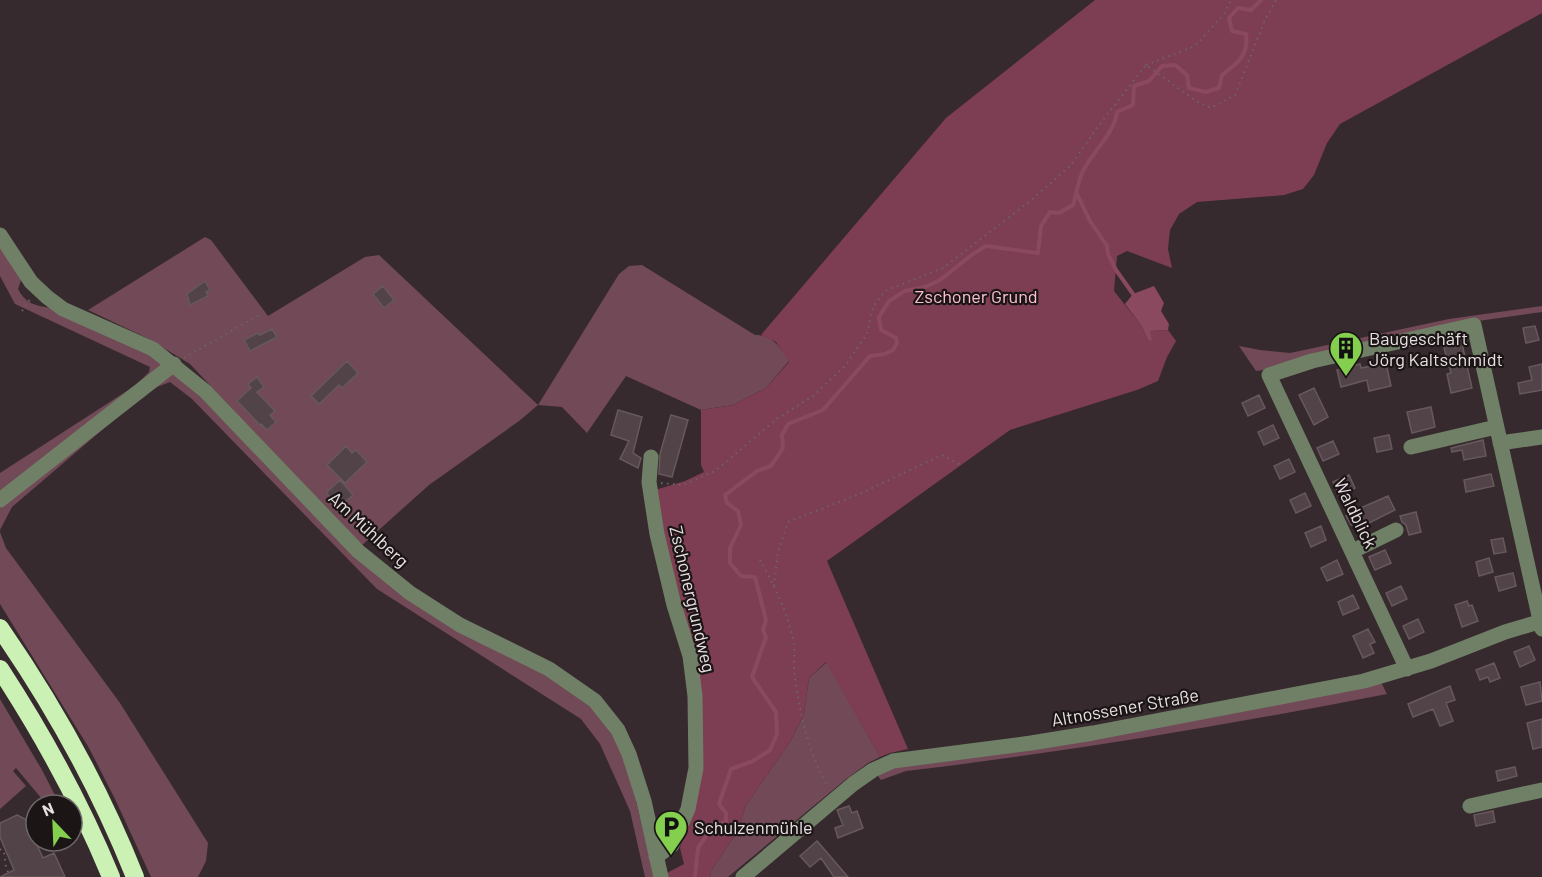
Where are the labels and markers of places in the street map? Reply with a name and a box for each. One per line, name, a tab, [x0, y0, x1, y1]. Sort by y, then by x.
place label: Baugeschäft Jörg Kaltschmidt	[1369, 327, 1503, 370]
building icon: Baugeschäft Jörg Kaltschmidt	[1328, 330, 1364, 377]
parking icon: Schulzenmühle	[653, 809, 689, 856]
place label: Schulzenmühle	[694, 816, 813, 838]

